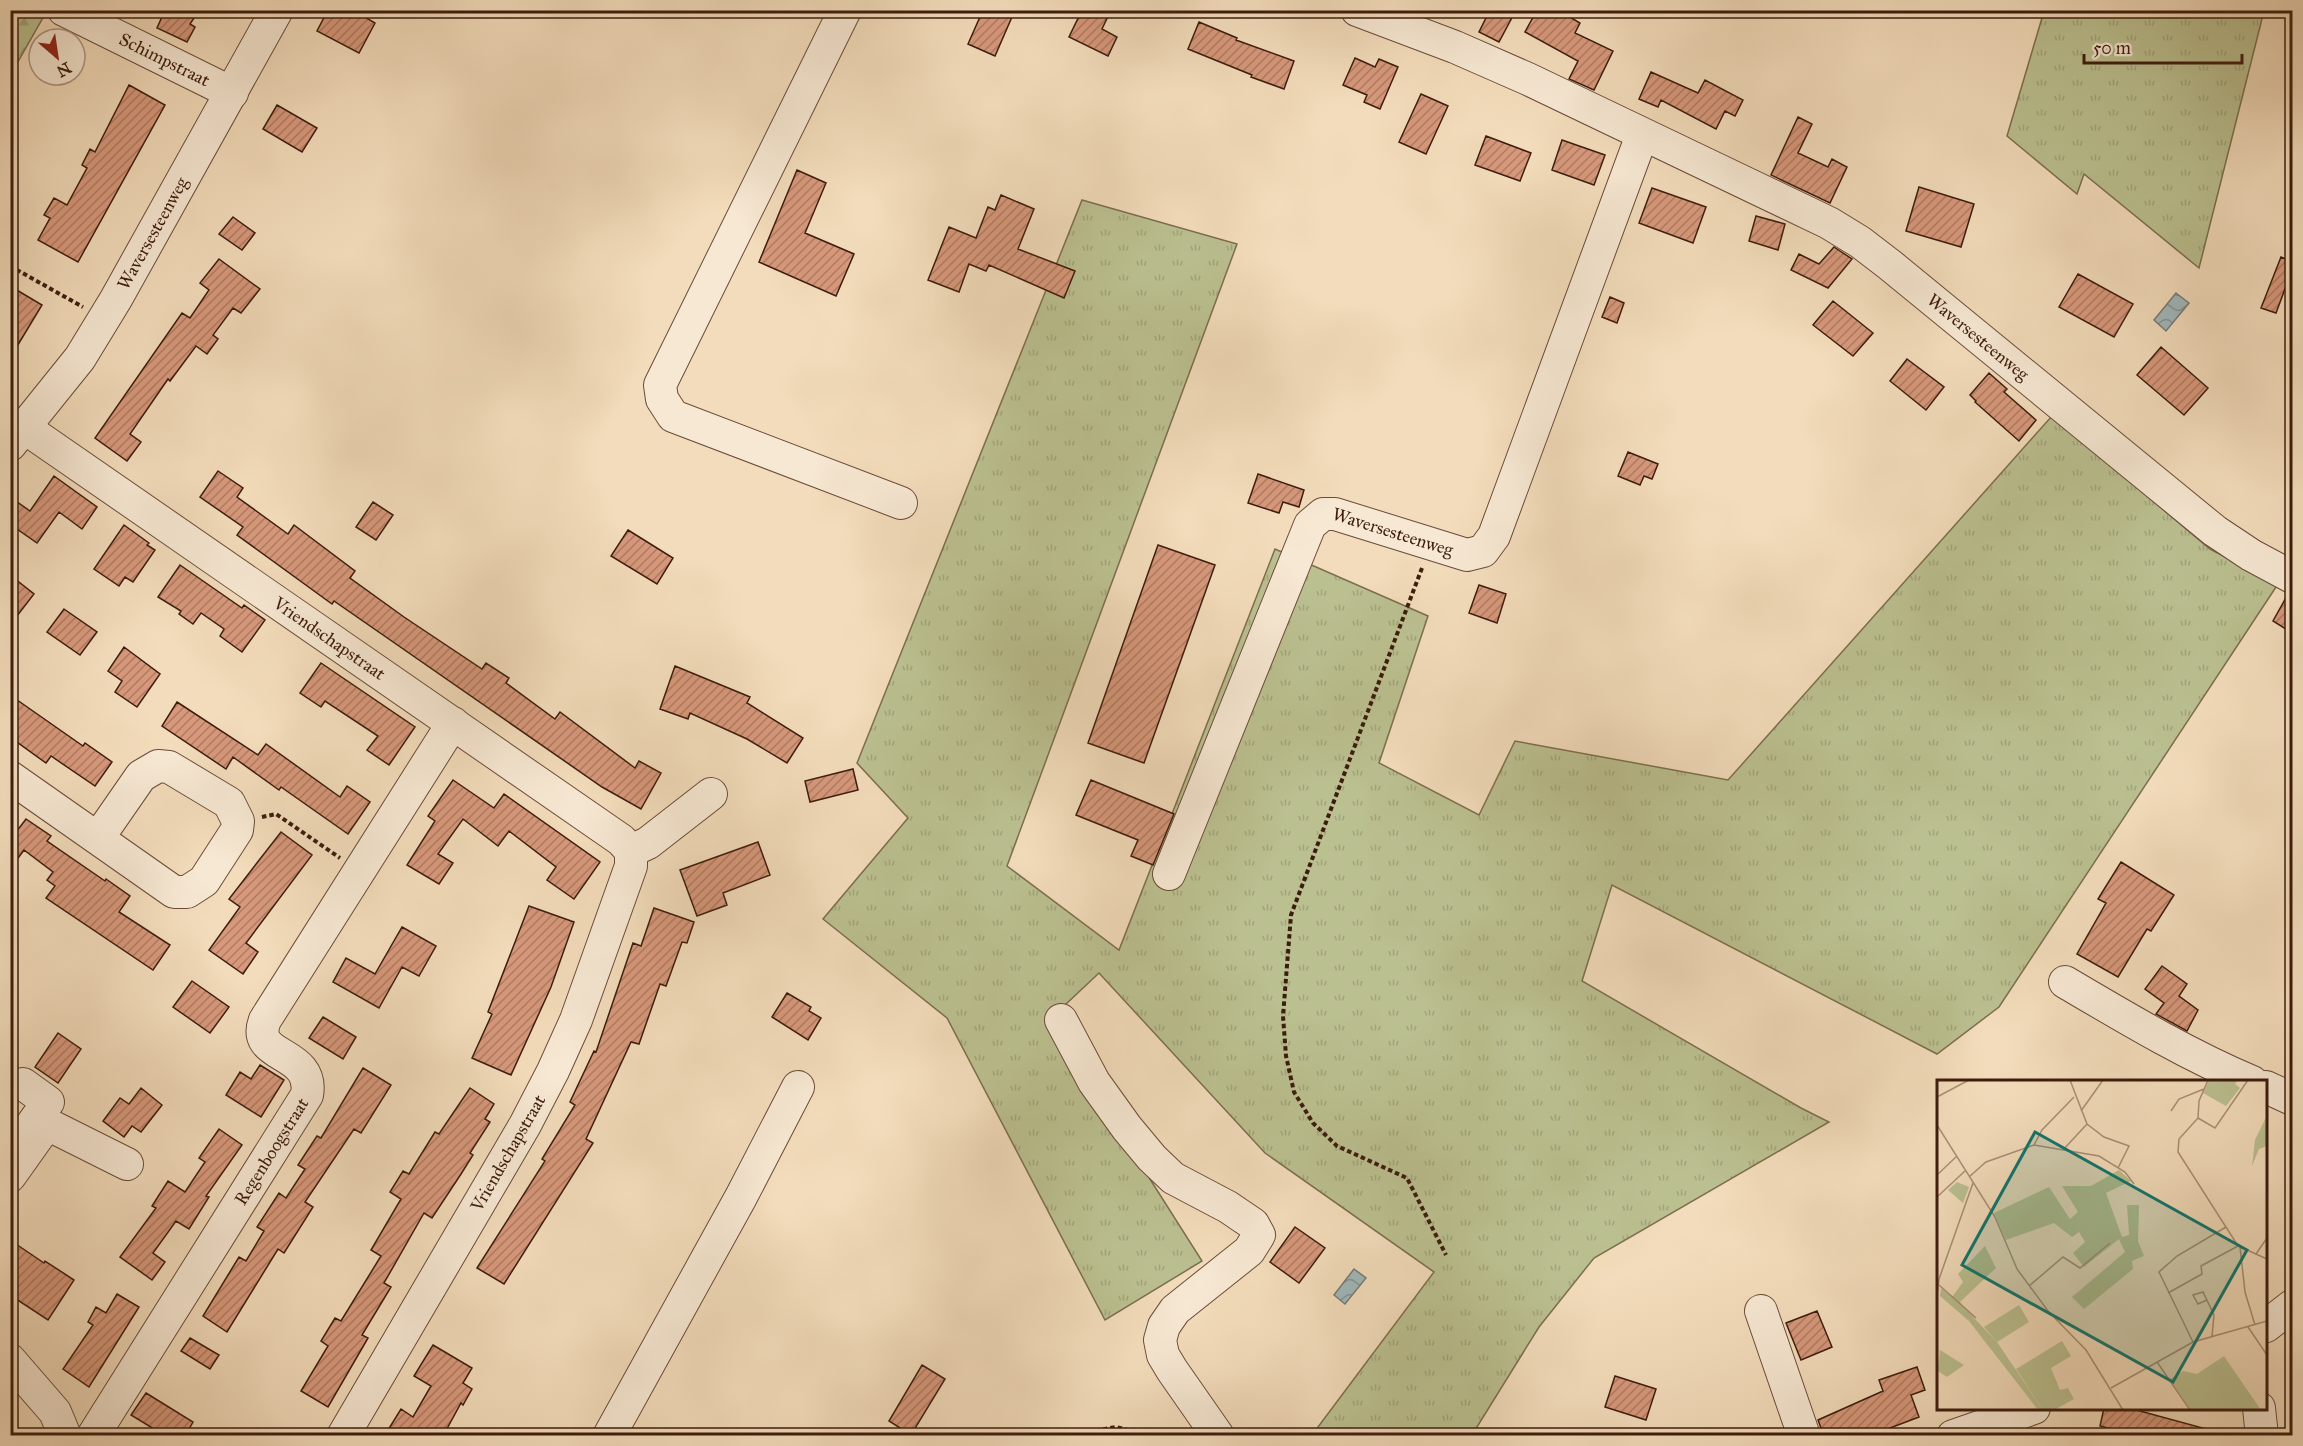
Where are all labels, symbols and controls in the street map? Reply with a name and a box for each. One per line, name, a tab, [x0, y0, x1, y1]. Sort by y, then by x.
north arrow	[27, 27, 87, 87]
scale bar	[2084, 27, 2242, 65]
street label: Schimpstraat	[115, 28, 214, 92]
text: 50 m	[2093, 37, 2131, 59]
text: N	[53, 58, 75, 81]
street label: Waversesteenweg	[112, 173, 194, 293]
street label: Waversesteenweg	[1922, 289, 2034, 386]
street label: Waversesteenweg	[1330, 503, 1457, 562]
street label: Vriendschapstraat	[268, 591, 390, 685]
inset map	[1937, 1080, 2267, 1410]
street label: Vriendschapstraat	[465, 1090, 551, 1216]
street label: Regenboogstraat	[230, 1093, 314, 1209]

